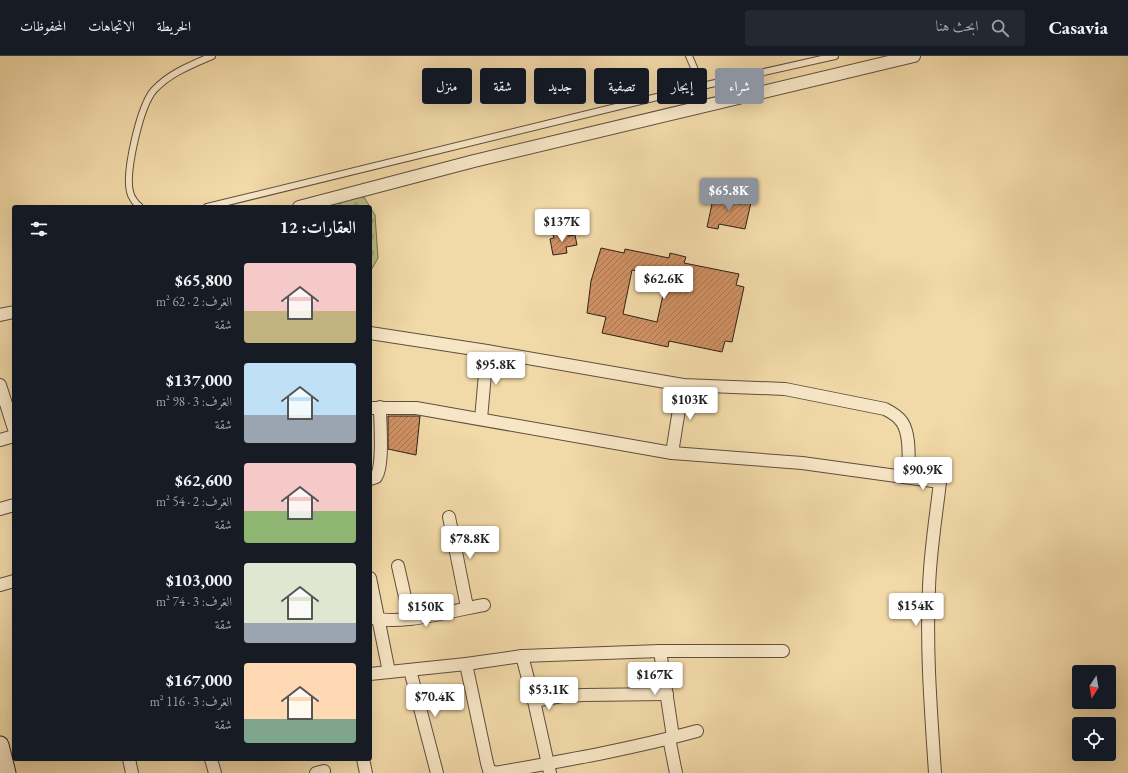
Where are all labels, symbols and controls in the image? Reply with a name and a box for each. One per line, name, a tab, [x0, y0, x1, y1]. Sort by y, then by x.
search box	[745, 10, 1025, 46]
text: Casavia	[1049, 15, 1108, 40]
text: ابحث هنا	[936, 16, 979, 35]
text: المحفوظات	[20, 17, 66, 35]
text: الاتجاهات	[88, 17, 135, 35]
text: الخريطة	[157, 17, 191, 35]
icon: search	[989, 17, 1011, 39]
chip: منزل	[422, 68, 472, 104]
chip: شقة	[480, 68, 526, 104]
chip: جديد	[534, 68, 586, 104]
chip: تصفية	[594, 68, 649, 104]
chip: إيجار	[657, 68, 707, 104]
chip: شراء	[715, 68, 764, 104]
pin: $65.8K	[696, 178, 762, 212]
text: $65.8K	[709, 182, 749, 199]
pin: $137K	[534, 209, 590, 243]
text: $137K	[544, 213, 580, 230]
text: العقارات: 12	[280, 216, 356, 238]
icon: filters	[28, 218, 50, 240]
pin: $62.6K	[631, 266, 697, 300]
text: $65,800	[175, 269, 232, 291]
text: $62.6K	[644, 270, 684, 287]
icon: home	[276, 279, 324, 327]
text: الغرف: 2 · 62 m²	[156, 293, 232, 310]
text: شقة	[215, 316, 232, 333]
pin: $95.8K	[463, 352, 529, 386]
text: $95.8K	[476, 356, 516, 373]
text: $137,000	[166, 369, 232, 391]
icon: home	[276, 379, 324, 427]
pin: $103K	[662, 387, 718, 421]
text: $103K	[672, 391, 708, 408]
text: الغرف: 3 · 98 m²	[156, 393, 232, 410]
text: شقة	[215, 416, 232, 433]
pin: $90.9K	[890, 457, 956, 491]
text: $90.9K	[903, 461, 943, 478]
text: $62,600	[175, 469, 232, 491]
icon: home	[276, 479, 324, 527]
text: الغرف: 2 · 54 m²	[156, 493, 232, 510]
text: شقة	[215, 516, 232, 533]
pin: $78.8K	[437, 526, 503, 560]
text: $78.8K	[450, 530, 490, 547]
text: $103,000	[166, 569, 232, 591]
icon: home	[276, 579, 324, 627]
text: الغرف: 3 · 74 m²	[156, 593, 232, 610]
pin: $154K	[888, 593, 944, 627]
pin: $150K	[398, 594, 454, 628]
text: $154K	[898, 597, 934, 614]
text: $150K	[408, 598, 444, 615]
text: شقة	[215, 616, 232, 633]
pin: $167K	[627, 662, 683, 696]
north arrow	[1072, 665, 1116, 709]
map controls	[1072, 665, 1116, 761]
text: $167K	[637, 666, 673, 683]
text: $167,000	[166, 669, 232, 691]
pin: $53.1K	[516, 677, 582, 711]
icon: home	[276, 679, 324, 727]
text: $53.1K	[529, 681, 569, 698]
pin: $70.4K	[402, 684, 468, 718]
text: $70.4K	[415, 688, 455, 705]
text: الغرف: 3 · 116 m²	[150, 693, 232, 710]
text: شقة	[215, 716, 232, 733]
button: locate	[1072, 717, 1116, 761]

